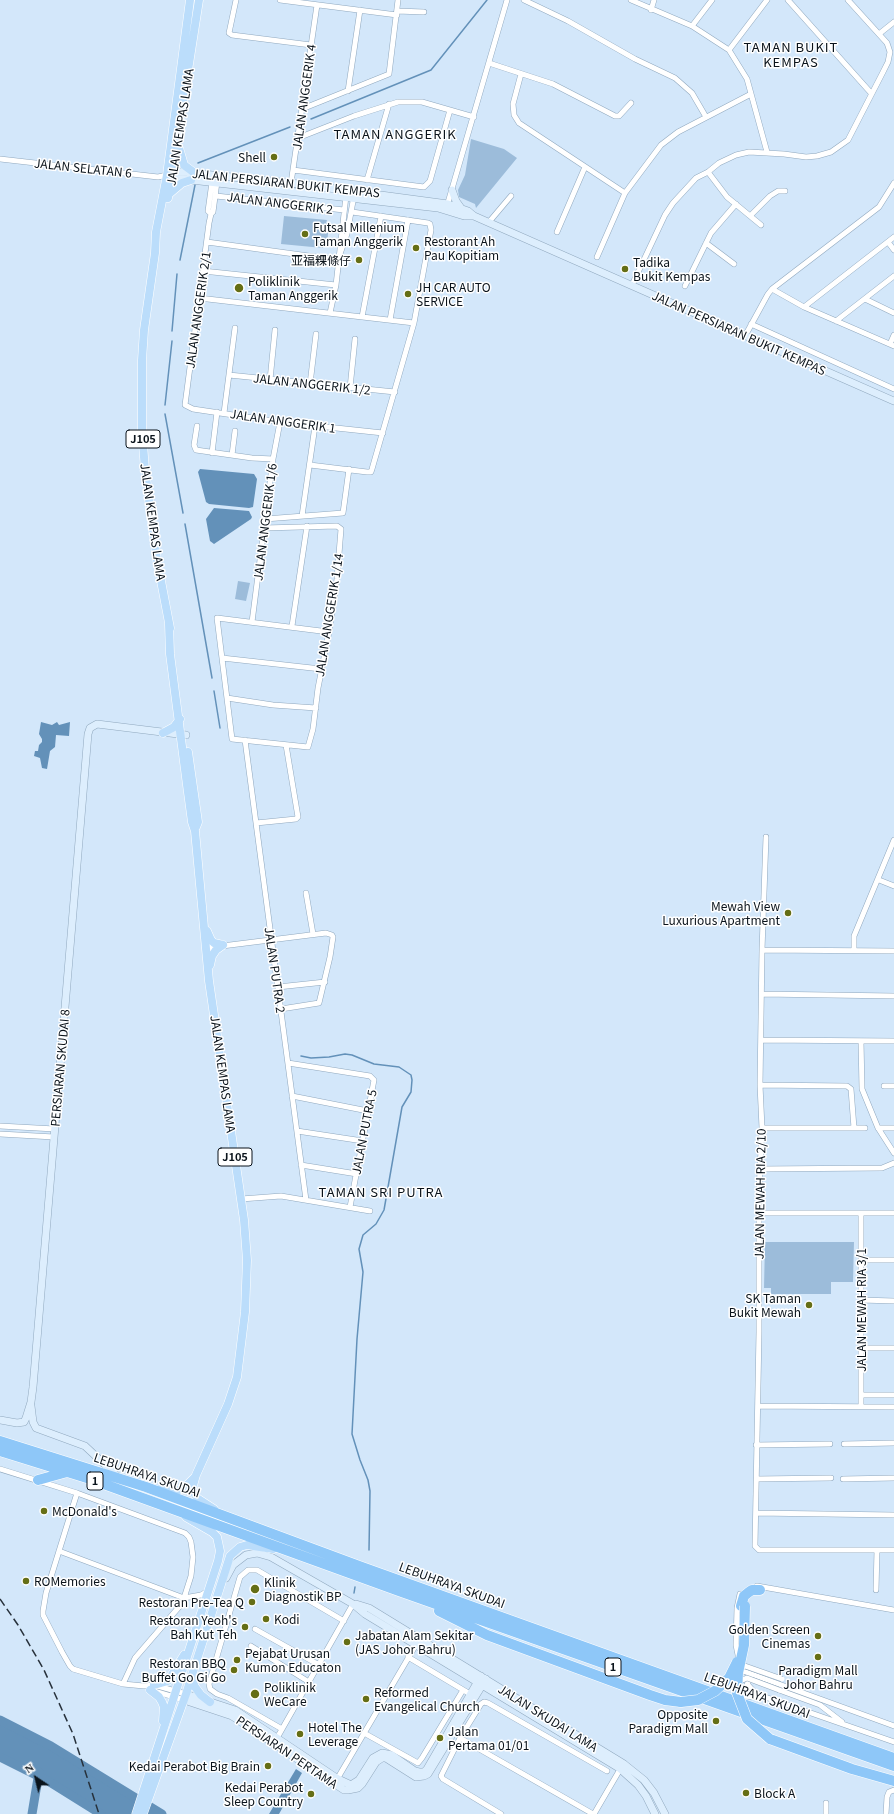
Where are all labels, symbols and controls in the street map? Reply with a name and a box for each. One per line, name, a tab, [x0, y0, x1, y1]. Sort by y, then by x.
district label: TAMAN BUKIT KEMPAS	[744, 39, 838, 70]
street label: JALAN ANGGERIK 4	[289, 43, 319, 151]
street label: JALAN KEMPAS LAMA	[164, 67, 196, 187]
district label: TAMAN ANGGERIK	[333, 126, 457, 142]
place label: Shell	[238, 150, 266, 164]
marker: Shell	[269, 152, 279, 162]
street label: JALAN SELATAN 6	[33, 156, 133, 180]
street label: JALAN PERSIARAN BUKIT KEMPAS	[191, 166, 381, 200]
street label: JALAN ANGGERIK 2	[226, 189, 334, 217]
place label: Futsal Millenium Taman Anggerik	[313, 220, 405, 248]
marker: Futsal Millenium Taman Anggerik	[300, 229, 310, 239]
place label: Restorant Ah Pau Kopitiam	[424, 234, 499, 262]
marker: Restorant Ah Pau Kopitiam	[411, 243, 421, 253]
street label: JALAN ANGGERIK 2/1	[183, 251, 213, 369]
place label: 亚福粿條仔	[291, 253, 351, 267]
marker: 亚福粿條仔	[354, 255, 364, 265]
place label: Tadika Bukit Kempas	[633, 255, 710, 283]
marker: Tadika Bukit Kempas	[620, 264, 630, 274]
place label: Poliklinik Taman Anggerik	[248, 274, 338, 302]
place label: JH CAR AUTO SERVICE	[416, 280, 491, 308]
marker: Poliklinik Taman Anggerik	[233, 282, 245, 294]
street label: JALAN PERSIARAN BUKIT KEMPAS	[650, 288, 828, 378]
marker: JH CAR AUTO SERVICE	[403, 289, 413, 299]
street label: JALAN ANGGERIK 1/2	[253, 371, 371, 397]
street label: JALAN ANGGERIK 1	[229, 406, 337, 436]
road number: J105	[126, 430, 160, 448]
street label: JALAN KEMPAS LAMA	[138, 462, 168, 582]
street label: JALAN ANGGERIK 1/6	[251, 463, 279, 581]
street label: JALAN ANGGERIK 1/14	[312, 552, 346, 678]
place label: Mewah View Luxurious Apartment	[662, 899, 780, 927]
marker: Mewah View Luxurious Apartment	[783, 908, 793, 918]
street label: JALAN PUTRA 2	[262, 926, 288, 1014]
street label: PERSIARAN SKUDAI 8	[48, 1009, 72, 1127]
street label: JALAN KEMPAS LAMA	[208, 1014, 238, 1134]
street label: JALAN PUTRA 5	[349, 1088, 379, 1176]
street label: JALAN MEWAH RIA 2/10	[752, 1128, 768, 1260]
road number: J105	[218, 1148, 252, 1166]
district label: TAMAN SRI PUTRA	[318, 1184, 444, 1200]
street label: JALAN MEWAH RIA 3/1	[854, 1248, 868, 1372]
place label: SK Taman Bukit Mewah	[729, 1291, 801, 1319]
marker: SK Taman Bukit Mewah	[804, 1300, 814, 1310]
street label: LEBUHRAYA SKUDAI	[92, 1450, 202, 1500]
road number: 1	[87, 1472, 103, 1490]
place label: McDonald's	[52, 1504, 117, 1518]
marker: McDonald's	[39, 1506, 49, 1516]
street label: LEBUHRAYA SKUDAI	[397, 1559, 507, 1611]
place label: ROMemories	[34, 1574, 106, 1588]
place label: Klinik Diagnostik BP	[264, 1575, 342, 1603]
marker: ROMemories	[21, 1576, 31, 1586]
marker: Klinik Diagnostik BP	[249, 1583, 261, 1595]
place label: Restoran Pre-Tea Q	[139, 1595, 244, 1609]
marker: Restoran Pre-Tea Q	[247, 1597, 257, 1607]
place label: Kodi	[274, 1612, 300, 1626]
place label: Restoran Yeoh's Bah Kut Teh	[149, 1613, 237, 1641]
marker: Kodi	[261, 1614, 271, 1624]
marker: Restoran Yeoh's Bah Kut Teh	[240, 1622, 250, 1632]
place label: Golden Screen Cinemas	[729, 1622, 810, 1650]
place label: Jabatan Alam Sekitar (JAS Johor Bahru)	[355, 1628, 473, 1656]
marker: Golden Screen Cinemas	[813, 1631, 823, 1641]
marker: Jabatan Alam Sekitar (JAS Johor Bahru)	[342, 1637, 352, 1647]
place label: Pejabat Urusan Kumon Educaton	[245, 1646, 341, 1674]
marker: Paradigm Mall Johor Bahru	[813, 1652, 823, 1662]
marker: Pejabat Urusan Kumon Educaton	[232, 1655, 242, 1665]
place label: Restoran BBQ Buffet Go Gi Go	[142, 1656, 226, 1684]
road number: 1	[605, 1658, 621, 1676]
place label: Paradigm Mall Johor Bahru	[778, 1663, 858, 1691]
marker: Restoran BBQ Buffet Go Gi Go	[229, 1665, 239, 1675]
street label: LEBUHRAYA SKUDAI	[702, 1669, 812, 1721]
place label: Poliklinik WeCare	[264, 1680, 316, 1708]
street label: JALAN SKUDAI LAMA	[496, 1682, 600, 1754]
place label: Reformed Evangelical Church	[374, 1685, 480, 1713]
marker: Poliklinik WeCare	[249, 1688, 261, 1700]
marker: Reformed Evangelical Church	[361, 1694, 371, 1704]
place label: Opposite Paradigm Mall	[629, 1707, 708, 1735]
street label: PERSIARAN PERTAMA	[234, 1713, 340, 1791]
marker: Opposite Paradigm Mall	[711, 1716, 721, 1726]
place label: Hotel The Leverage	[308, 1720, 362, 1748]
place label: Jalan Pertama 01/01	[448, 1724, 529, 1752]
marker: Hotel The Leverage	[295, 1729, 305, 1739]
marker: Jalan Pertama 01/01	[435, 1733, 445, 1743]
north arrow	[16, 1758, 56, 1798]
place label: Kedai Perabot Big Brain	[129, 1759, 260, 1773]
text: N	[22, 1761, 36, 1775]
marker: Kedai Perabot Big Brain	[263, 1761, 273, 1771]
place label: Kedai Perabot Sleep Country	[224, 1780, 303, 1808]
place label: Block A	[754, 1786, 795, 1800]
marker: Block A	[741, 1788, 751, 1798]
marker: Kedai Perabot Sleep Country	[306, 1789, 316, 1799]

